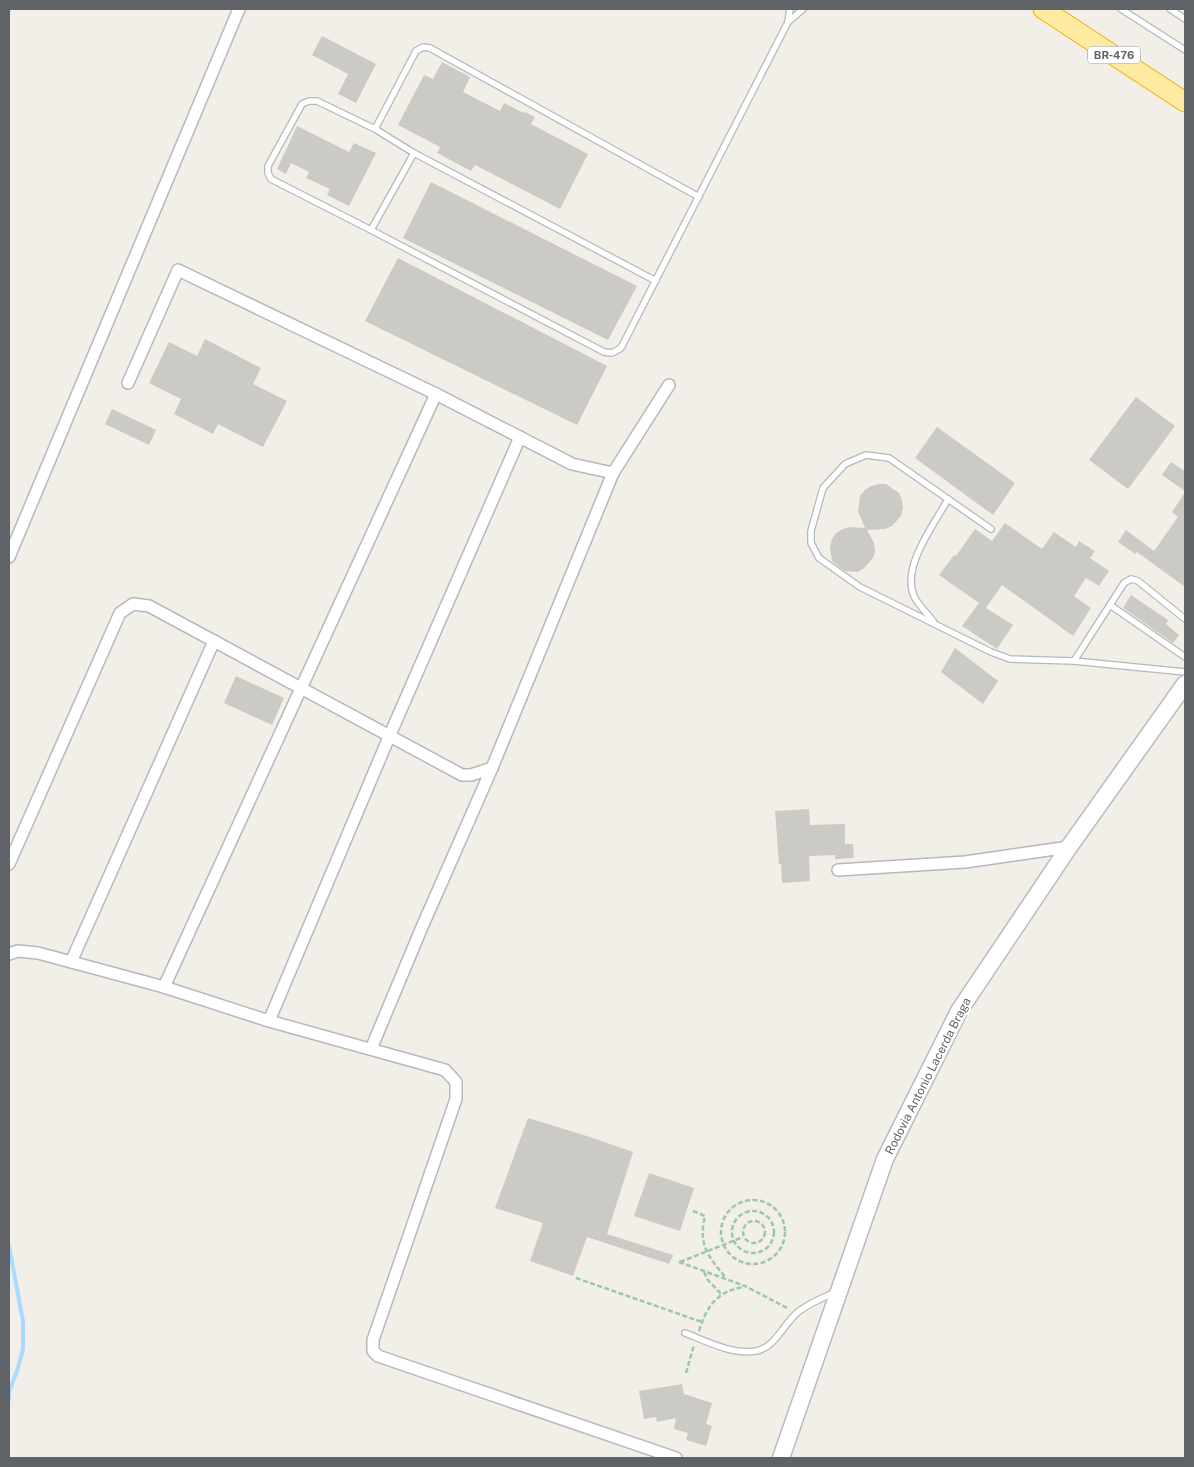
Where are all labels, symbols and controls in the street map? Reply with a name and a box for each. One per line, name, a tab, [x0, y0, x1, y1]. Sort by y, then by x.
road number: BR-476	[1088, 46, 1140, 64]
street label: Rodovia Antonio Lacerda Braga	[882, 995, 974, 1157]

